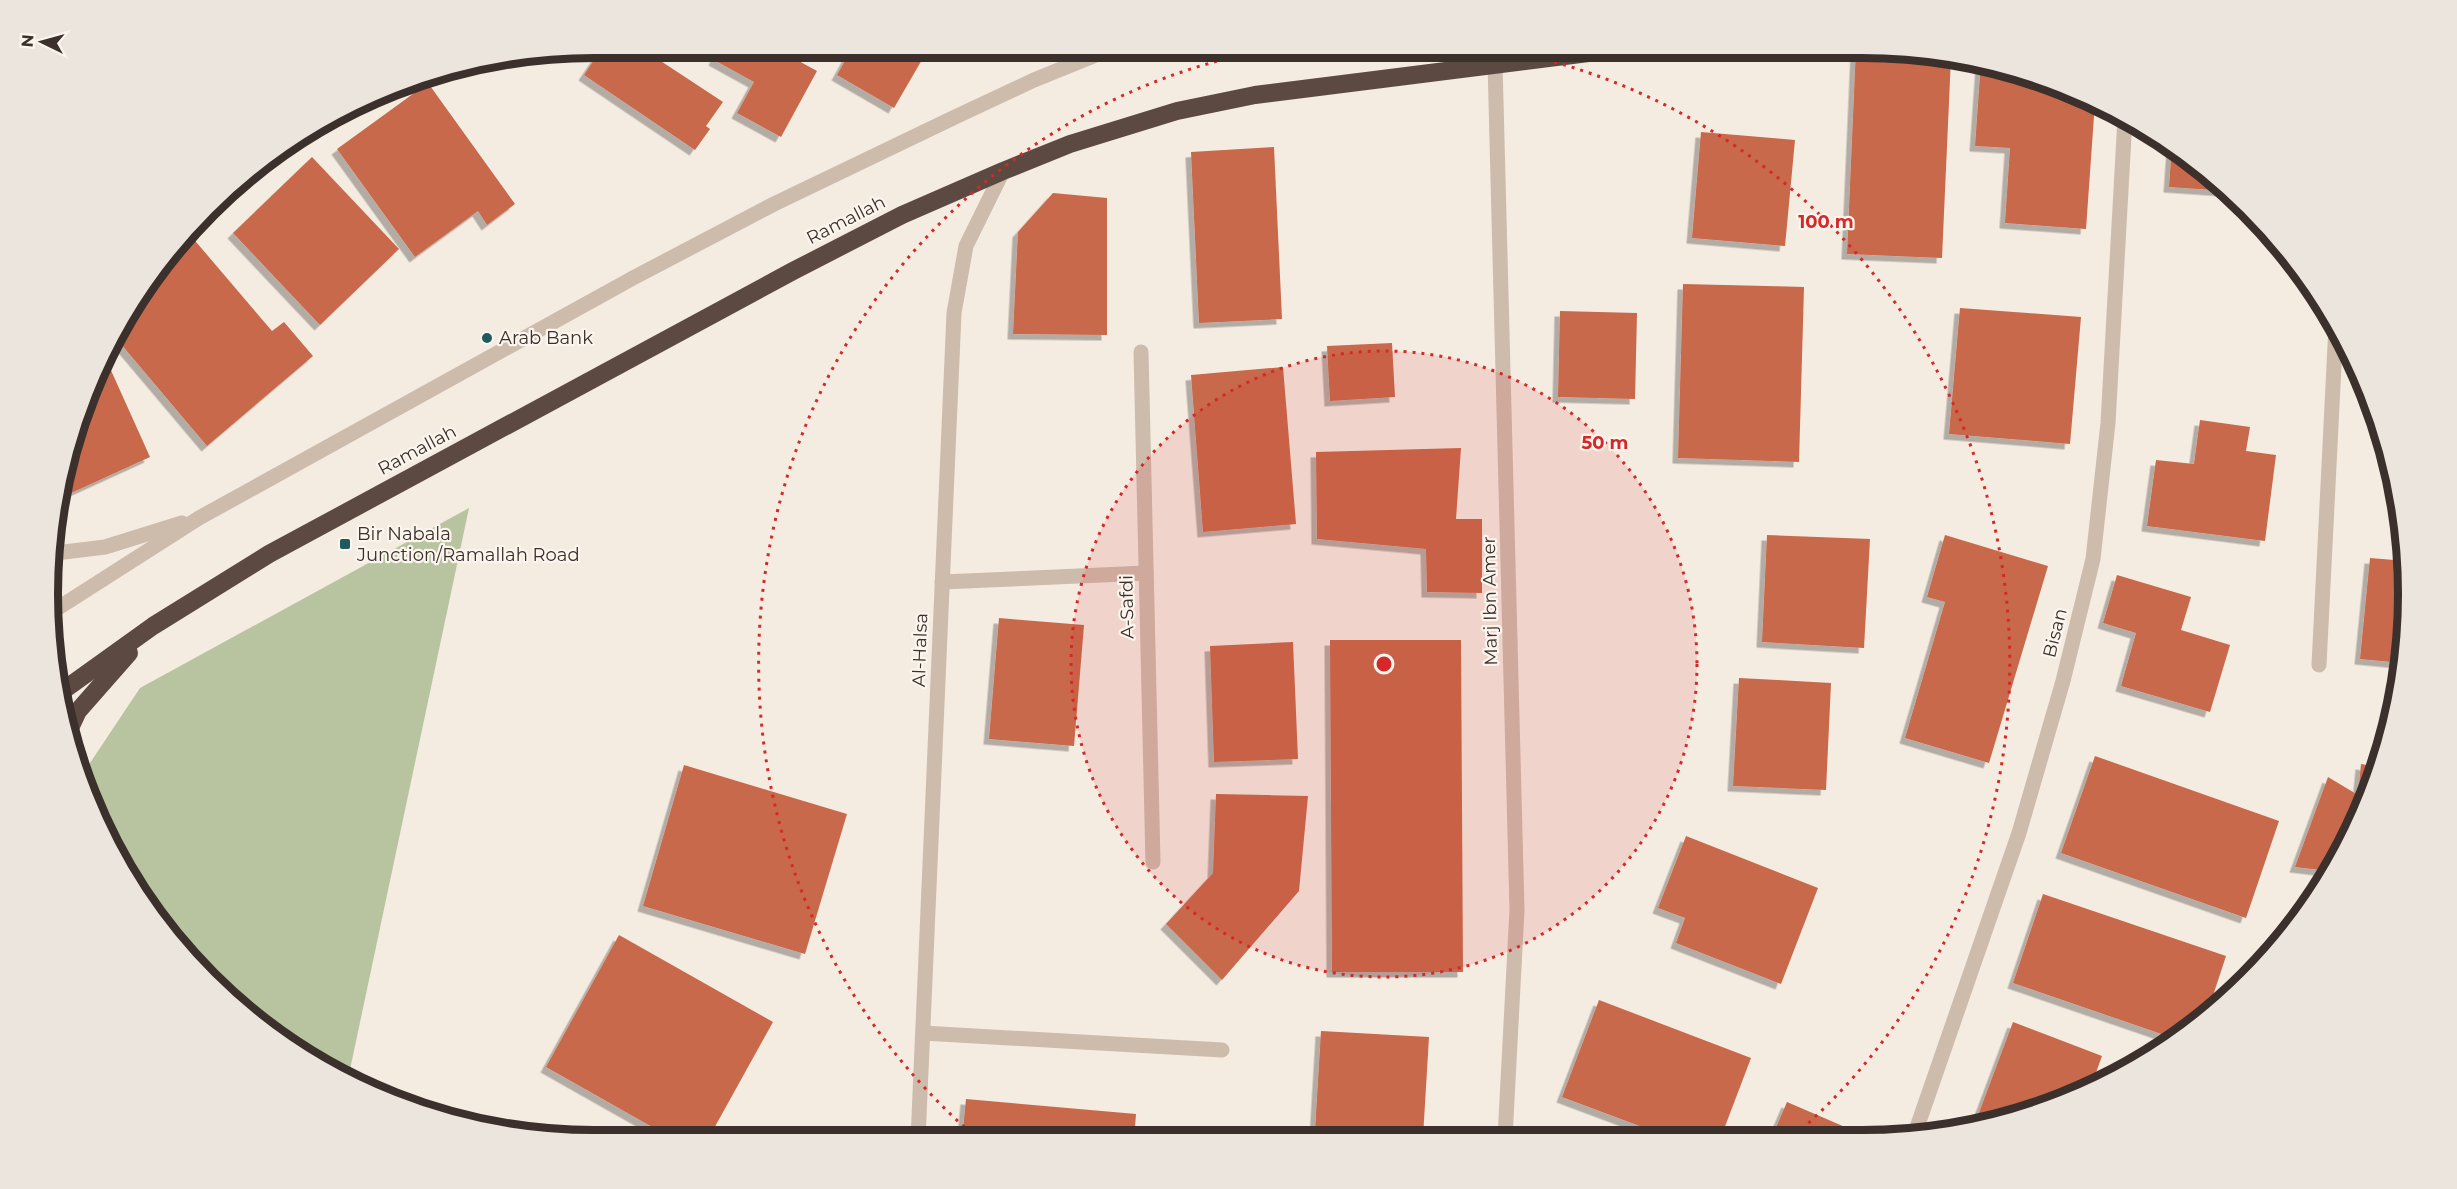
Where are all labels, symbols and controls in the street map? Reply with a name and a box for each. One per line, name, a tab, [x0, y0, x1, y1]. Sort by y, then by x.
north arrow	[12, 12, 72, 72]
text: N	[18, 33, 38, 48]
street label: Ramallah	[803, 191, 889, 249]
text: 100 m	[1798, 211, 1854, 233]
place label: Arab Bank	[499, 327, 593, 349]
marker: Arab Bank	[480, 331, 494, 345]
street label: Ramallah	[374, 420, 460, 480]
text: 50 m	[1582, 432, 1628, 454]
place label: Bir Nabala Junction/Ramallah Road	[356, 523, 580, 566]
street label: Marj Ibn Amer	[1478, 536, 1502, 666]
marker: Bir Nabala Junction/Ramallah Road	[338, 537, 352, 551]
street label: A-Safdi	[1115, 575, 1139, 639]
street label: Bisan	[2038, 606, 2072, 660]
street label: Al-Halsa	[908, 613, 932, 687]
centre of rings	[1374, 654, 1394, 674]

